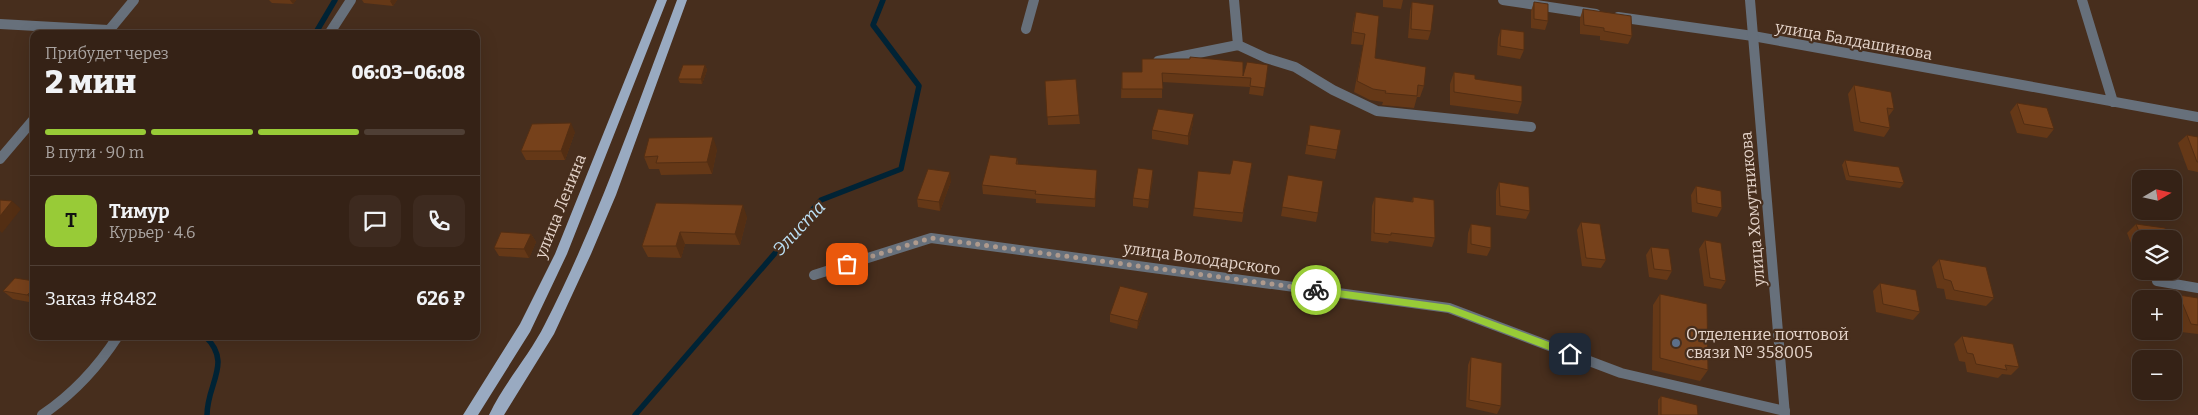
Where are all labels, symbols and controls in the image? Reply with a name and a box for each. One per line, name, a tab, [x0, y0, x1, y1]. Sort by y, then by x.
street label: улица Балдашинова	[1773, 17, 1934, 64]
text: Прибудет через	[45, 44, 169, 63]
text: 06:03–06:08	[351, 61, 465, 84]
text: 2 мин	[45, 63, 136, 101]
street label: улица Хомутникова	[1736, 130, 1769, 288]
text: В пути · 90 m	[45, 143, 144, 162]
street label: улица Ленина	[531, 151, 590, 262]
north arrow	[2132, 170, 2182, 220]
map controls	[2132, 170, 2182, 400]
button: chat	[349, 195, 401, 247]
button: phone	[413, 195, 465, 247]
water label: Элиста	[768, 196, 830, 260]
text: Тимур	[109, 200, 169, 223]
text: Т	[65, 209, 77, 232]
text: Курьер · 4.6	[109, 223, 195, 242]
button: layers	[2132, 230, 2182, 280]
street label: улица Володарского	[1121, 238, 1282, 279]
pin	[826, 243, 868, 285]
icon: bag	[833, 250, 861, 278]
courier	[1291, 265, 1341, 315]
icon: bike	[1302, 276, 1330, 304]
text: Заказ #8482	[45, 287, 157, 310]
text: 626 ₽	[416, 287, 465, 310]
button: +	[2132, 290, 2182, 340]
place label: Отделение почтовой связи № 358005	[1686, 325, 1849, 362]
pin	[1549, 333, 1591, 375]
marker: Отделение почтовой связи № 358005	[1670, 337, 1682, 349]
icon: home	[1556, 340, 1584, 368]
button: −	[2132, 350, 2182, 400]

